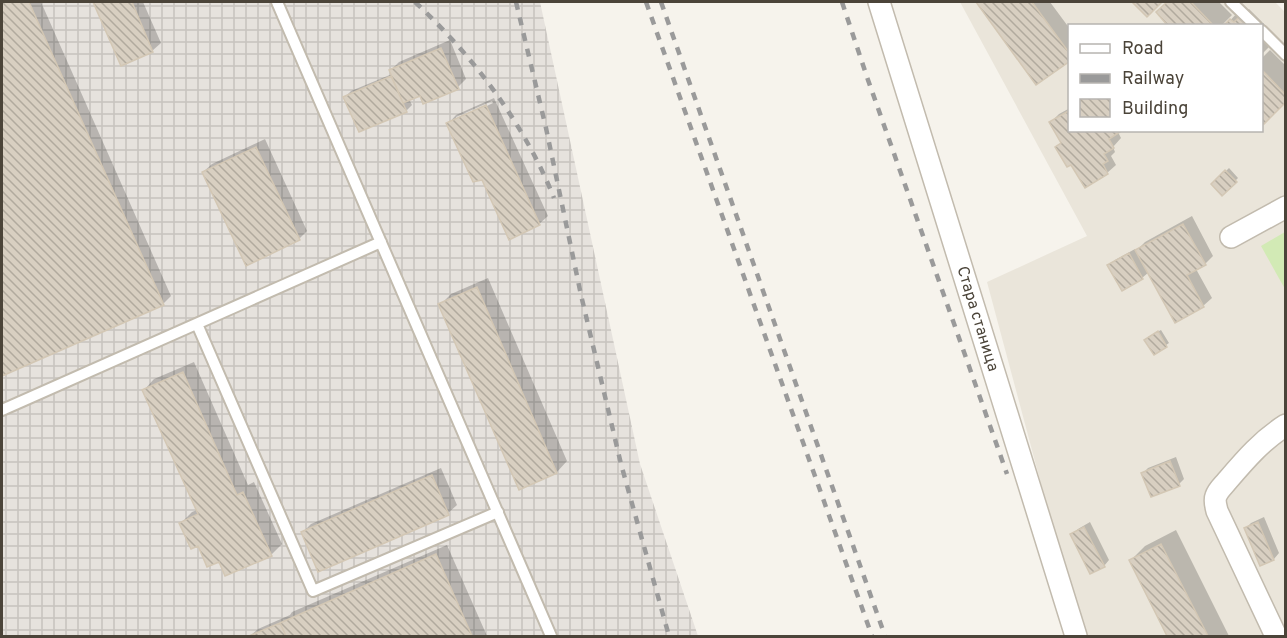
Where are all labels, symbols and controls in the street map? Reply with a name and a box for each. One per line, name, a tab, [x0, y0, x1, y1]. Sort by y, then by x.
legend	[1068, 24, 1263, 132]
text: Road	[1122, 38, 1164, 61]
text: Railway	[1122, 68, 1184, 91]
text: Building	[1122, 98, 1188, 121]
street label: Стара станица	[952, 264, 1002, 374]

